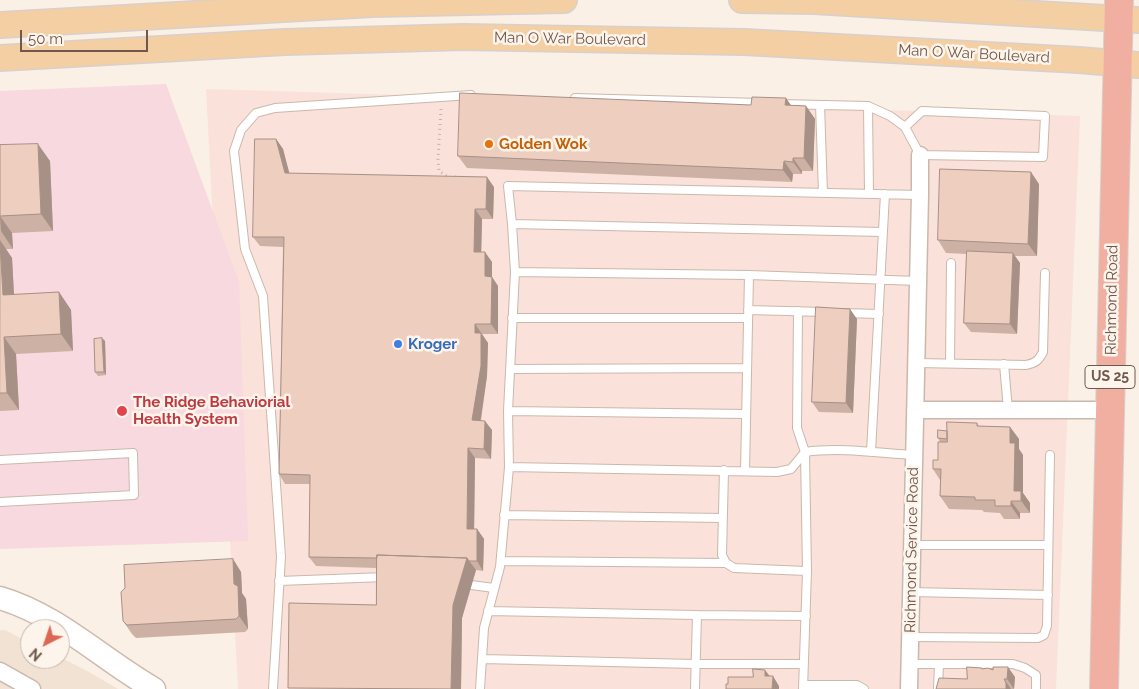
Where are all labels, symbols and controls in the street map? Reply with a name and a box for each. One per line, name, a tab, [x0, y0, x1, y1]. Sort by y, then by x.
scale bar	[22, 20, 150, 52]
street label: Man O War Boulevard	[494, 29, 646, 49]
text: 50 m	[28, 30, 63, 48]
street label: Man O War Boulevard	[898, 41, 1050, 67]
place label: Golden Wok	[499, 135, 587, 153]
marker: Golden Wok	[483, 138, 495, 150]
street label: Richmond Road	[1102, 245, 1122, 355]
place label: Kroger	[408, 335, 457, 353]
marker: Kroger	[392, 338, 404, 350]
road number: US 25	[1085, 366, 1135, 388]
place label: The Ridge Behaviorial Health System	[133, 393, 290, 428]
marker: The Ridge Behaviorial Health System	[115, 404, 129, 418]
street label: Richmond Service Road	[902, 467, 922, 633]
north arrow	[20, 619, 70, 669]
text: N	[27, 645, 45, 664]

